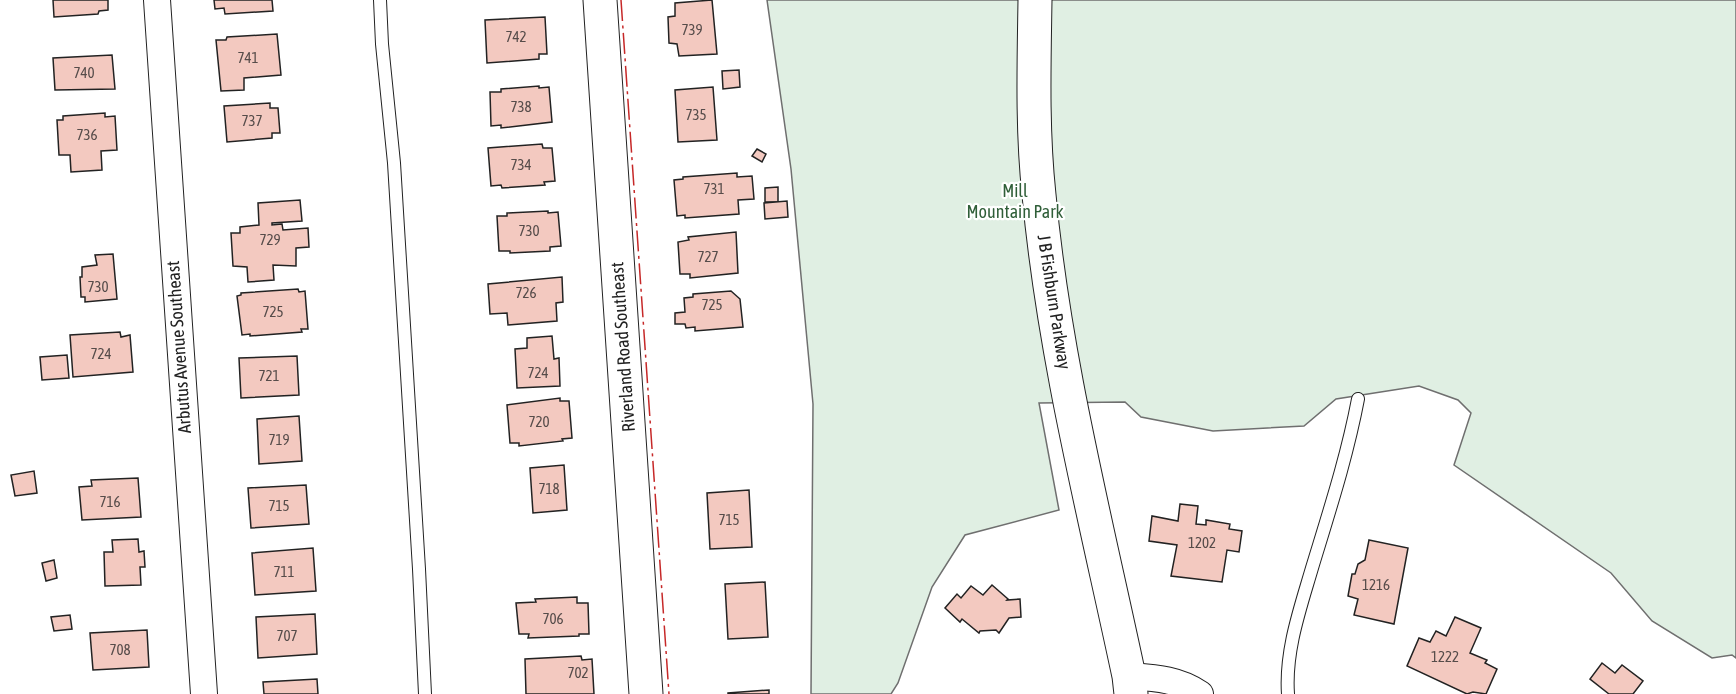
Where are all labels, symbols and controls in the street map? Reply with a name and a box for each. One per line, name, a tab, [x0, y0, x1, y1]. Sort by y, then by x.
house number: 739	[681, 21, 703, 38]
house number: 742	[505, 28, 527, 45]
house number: 741	[237, 49, 259, 66]
house number: 740	[73, 64, 95, 81]
house number: 738	[510, 98, 532, 115]
house number: 735	[685, 106, 707, 123]
house number: 737	[241, 112, 263, 129]
house number: 736	[76, 126, 98, 143]
house number: 734	[510, 156, 532, 173]
house number: 731	[703, 180, 725, 197]
park label: Mill Mountain Park	[967, 180, 1064, 222]
house number: 730	[518, 222, 540, 239]
house number: 729	[259, 231, 281, 248]
street label: J B Fishburn Parkway	[1033, 233, 1075, 371]
house number: 727	[697, 248, 719, 265]
street label: Arbutus Avenue Southeast	[162, 260, 195, 434]
street label: Riverland Road Southeast	[606, 261, 639, 433]
house number: 730	[87, 278, 109, 295]
house number: 726	[515, 284, 537, 301]
house number: 725	[701, 296, 723, 313]
house number: 725	[262, 303, 284, 320]
house number: 724	[90, 345, 112, 362]
house number: 724	[527, 364, 549, 381]
house number: 721	[258, 367, 280, 384]
house number: 720	[528, 413, 550, 430]
house number: 719	[268, 431, 290, 448]
house number: 718	[538, 480, 560, 497]
house number: 716	[99, 493, 121, 510]
house number: 715	[268, 497, 290, 514]
house number: 715	[718, 511, 740, 528]
house number: 1202	[1188, 534, 1216, 551]
house number: 711	[273, 563, 295, 580]
house number: 1216	[1362, 576, 1390, 593]
house number: 706	[542, 610, 564, 627]
house number: 707	[276, 627, 298, 644]
house number: 708	[109, 641, 131, 658]
house number: 1222	[1431, 648, 1459, 665]
house number: 702	[567, 664, 589, 681]

